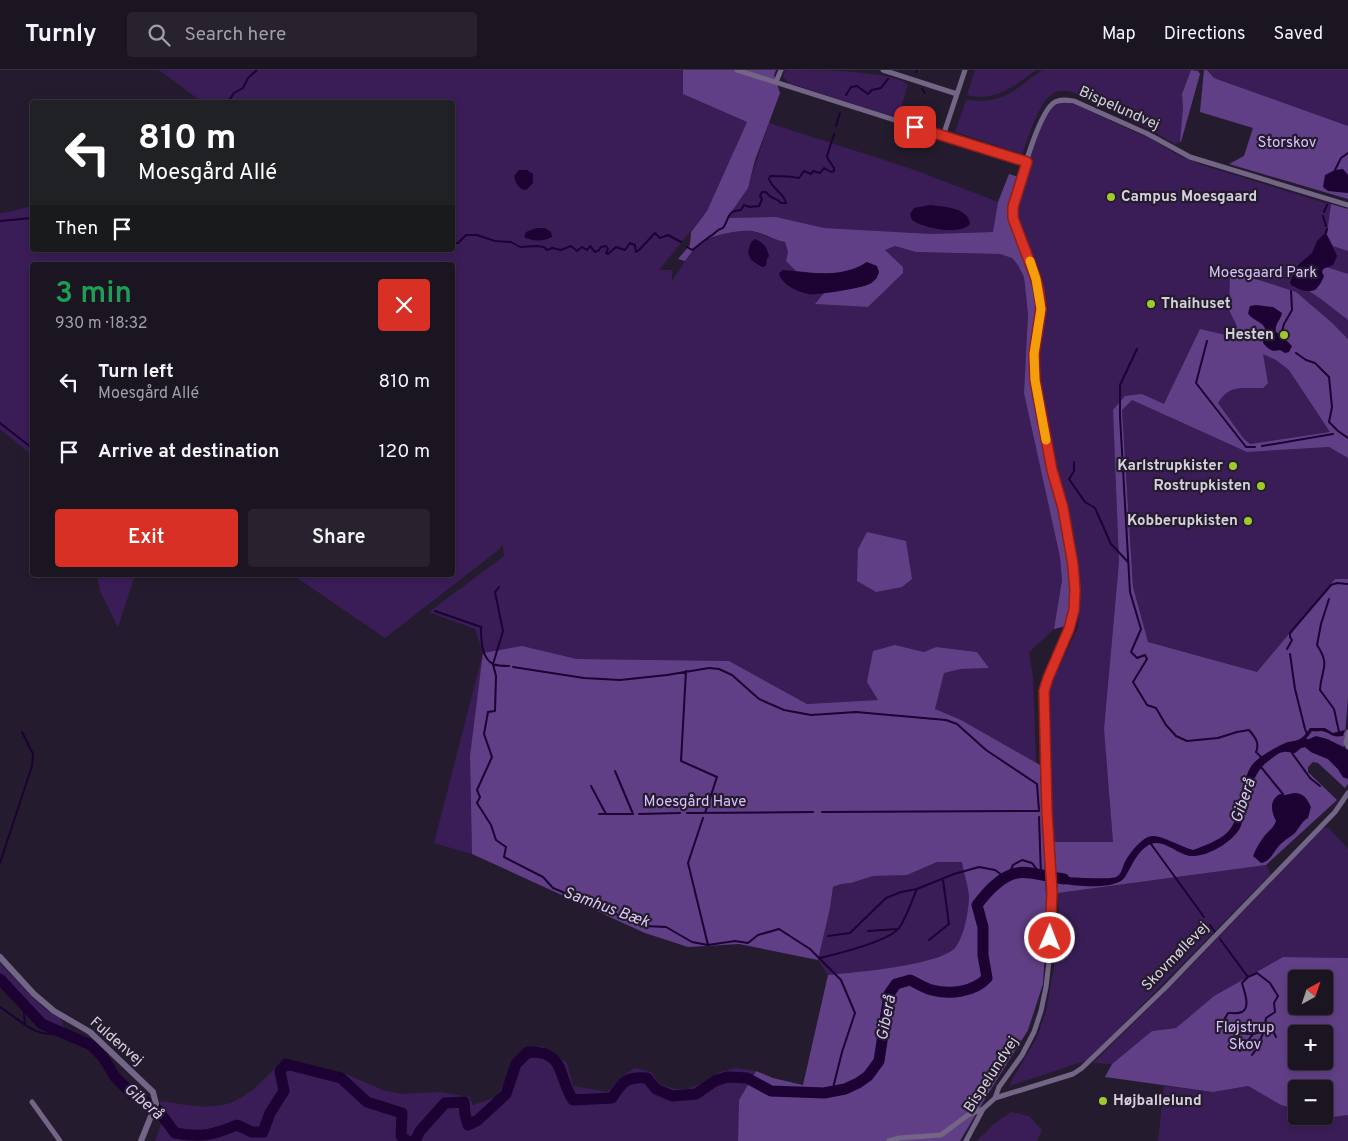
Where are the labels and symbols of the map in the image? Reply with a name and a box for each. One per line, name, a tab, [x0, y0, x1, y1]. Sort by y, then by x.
street label: Bispelundvej	[1076, 83, 1162, 135]
pin	[894, 106, 936, 148]
park label: Storskov	[1258, 134, 1317, 153]
place label: Campus Moesgaard	[1121, 188, 1257, 207]
marker: Campus Moesgaard	[1105, 191, 1117, 203]
park label: Moesgaard Park	[1209, 264, 1317, 283]
place label: Thaihuset	[1161, 295, 1231, 314]
marker: Thaihuset	[1145, 298, 1157, 310]
place label: Hesten	[1225, 326, 1274, 345]
marker: Hesten	[1278, 329, 1290, 341]
place label: Karlstrupkister	[1117, 457, 1224, 476]
marker: Karlstrupkister	[1227, 460, 1239, 472]
place label: Rostrupkisten	[1154, 477, 1251, 496]
marker: Rostrupkisten	[1255, 480, 1267, 492]
place label: Kobberupkisten	[1127, 512, 1238, 531]
marker: Kobberupkisten	[1242, 515, 1254, 527]
water label: Giberå	[1227, 775, 1261, 826]
park label: Moesgård Have	[644, 793, 746, 812]
water label: Samhus Bæk	[560, 883, 653, 933]
position arrow	[1023, 911, 1075, 963]
street label: Skovmøllevej	[1138, 918, 1214, 996]
north arrow	[1288, 970, 1332, 1015]
water label: Giberå	[873, 993, 901, 1042]
street label: Fuldenvej	[85, 1014, 147, 1070]
park label: Fløjstrup Skov	[1215, 1019, 1275, 1055]
street label: Bispelundvej	[960, 1034, 1024, 1116]
water label: Giberå	[119, 1080, 167, 1125]
place label: Højballelund	[1113, 1092, 1202, 1111]
marker: Højballelund	[1097, 1095, 1109, 1107]

